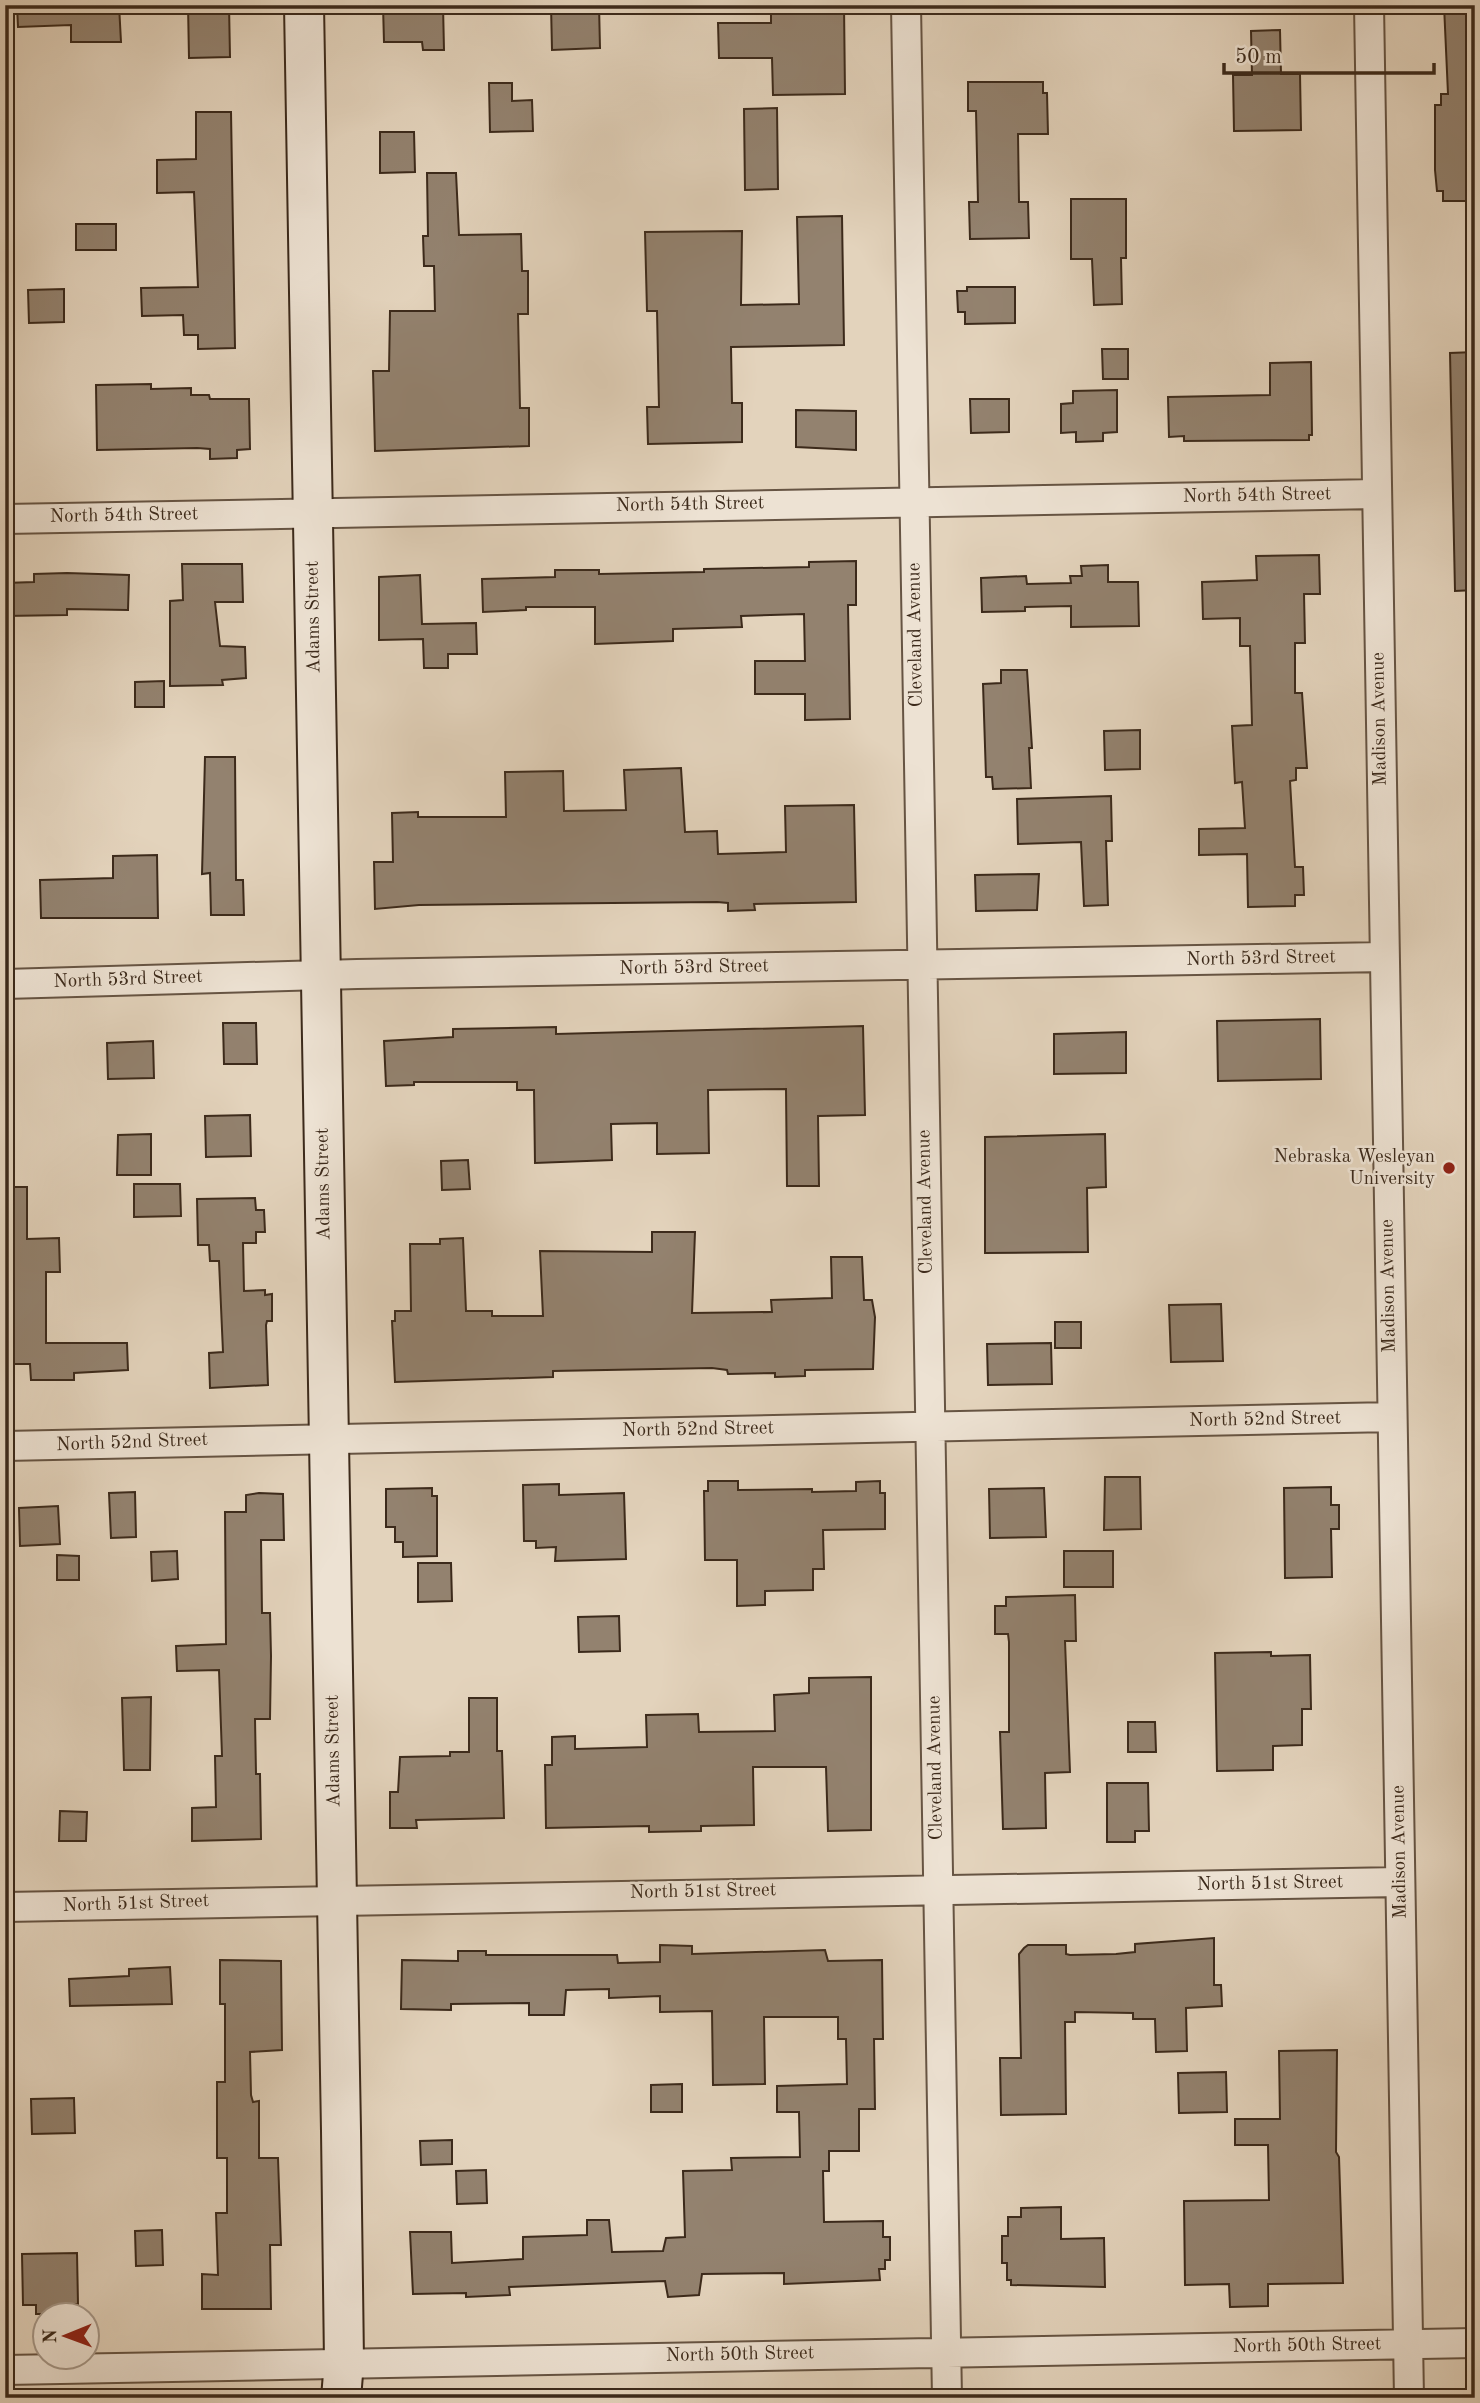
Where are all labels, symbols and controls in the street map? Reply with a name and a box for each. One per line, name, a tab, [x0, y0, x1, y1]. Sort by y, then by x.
scale bar	[1224, 32, 1434, 76]
text: 50 m	[1235, 47, 1282, 68]
street label: North 54th Street	[1182, 485, 1332, 507]
street label: North 54th Street	[615, 494, 765, 516]
street label: North 54th Street	[49, 505, 199, 527]
street label: Adams Street	[304, 560, 324, 674]
street label: Cleveland Avenue	[905, 562, 927, 708]
street label: Madison Avenue	[1369, 652, 1391, 786]
street label: North 53rd Street	[1186, 948, 1336, 970]
street label: North 53rd Street	[619, 957, 769, 979]
street label: North 53rd Street	[53, 968, 203, 992]
street label: Adams Street	[314, 1127, 334, 1241]
street label: Cleveland Avenue	[915, 1129, 937, 1275]
place label: Nebraska Wesleyan University	[1273, 1148, 1435, 1189]
marker: Nebraska Wesleyan University	[1441, 1160, 1457, 1176]
street label: Madison Avenue	[1378, 1219, 1400, 1353]
street label: North 52nd Street	[1189, 1409, 1341, 1431]
street label: North 52nd Street	[622, 1419, 774, 1441]
street label: North 52nd Street	[56, 1431, 208, 1455]
street label: Adams Street	[324, 1694, 344, 1808]
street label: Cleveland Avenue	[925, 1695, 947, 1841]
street label: Madison Avenue	[1389, 1785, 1411, 1919]
street label: North 51st Street	[1196, 1873, 1344, 1895]
street label: North 51st Street	[629, 1881, 777, 1903]
street label: North 51st Street	[62, 1892, 210, 1916]
north arrow	[32, 2302, 102, 2372]
text: N	[42, 2328, 61, 2344]
street label: North 50th Street	[1232, 2335, 1382, 2357]
street label: North 50th Street	[665, 2344, 815, 2366]

